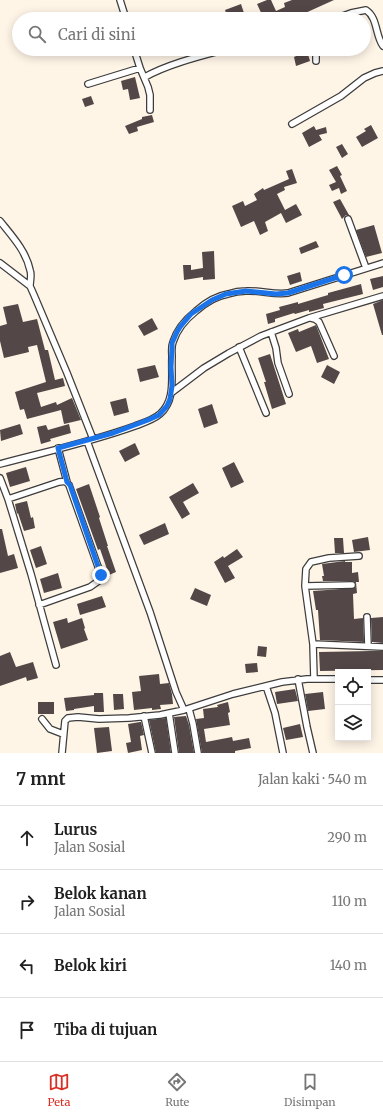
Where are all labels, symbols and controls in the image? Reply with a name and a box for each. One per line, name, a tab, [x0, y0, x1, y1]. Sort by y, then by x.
search box	[12, 12, 371, 56]
icon: search	[26, 23, 48, 45]
text: Cari di sini	[58, 25, 136, 44]
route start	[335, 266, 353, 284]
route end	[92, 566, 110, 584]
map controls	[335, 669, 371, 741]
button: locate	[335, 669, 371, 705]
button: layers	[335, 705, 371, 741]
text: 7 mnt	[16, 768, 66, 790]
text: Jalan kaki · 540 m	[258, 771, 367, 788]
text: Lurus	[54, 820, 97, 839]
icon: ahead	[16, 827, 38, 849]
text: 290 m	[327, 829, 367, 846]
text: Jalan Sosial	[54, 839, 125, 856]
text: Belok kanan	[54, 884, 147, 903]
icon: right	[16, 891, 38, 913]
text: 110 m	[332, 893, 367, 910]
text: Jalan Sosial	[54, 903, 125, 920]
icon: left	[16, 955, 38, 977]
text: Belok kiri	[54, 956, 127, 975]
text: 140 m	[330, 957, 367, 974]
icon: arrive	[16, 1019, 38, 1041]
text: Tiba di tujuan	[54, 1020, 157, 1039]
tab: Peta	[47, 1071, 70, 1109]
tab: Rute	[165, 1071, 189, 1109]
tab: Disimpan	[284, 1071, 336, 1109]

